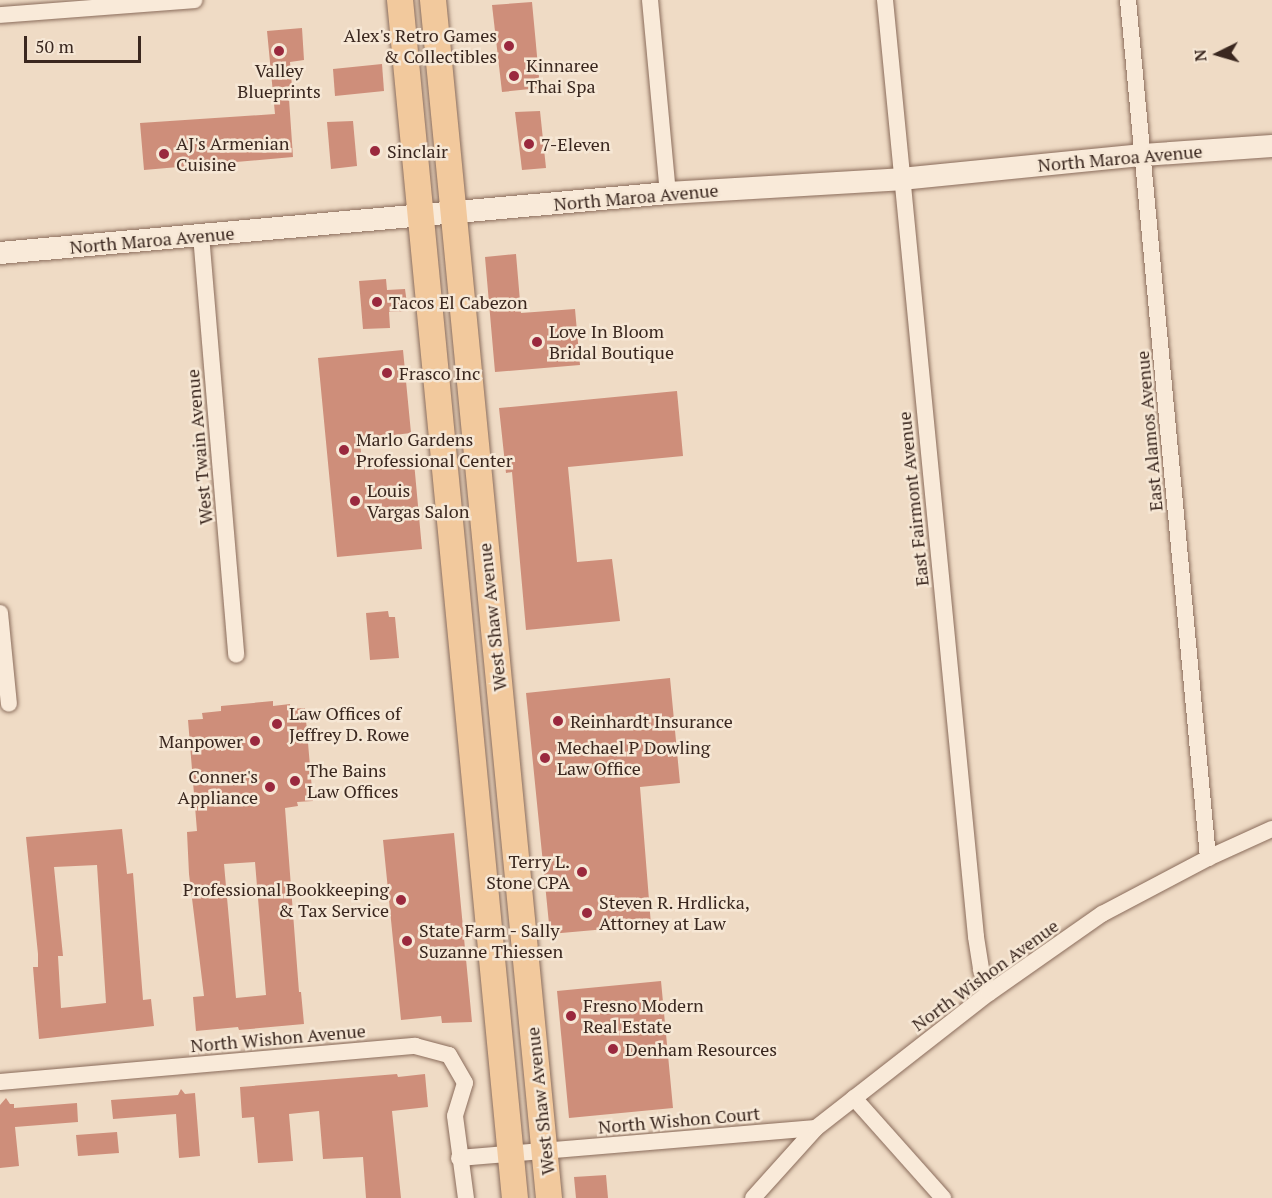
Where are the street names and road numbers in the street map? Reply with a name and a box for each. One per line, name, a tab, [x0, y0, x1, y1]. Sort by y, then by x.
street label: North Maroa Avenue	[1037, 140, 1203, 176]
street label: North Maroa Avenue	[553, 179, 719, 215]
street label: North Maroa Avenue	[69, 222, 235, 258]
street label: East Alamos Avenue	[1131, 349, 1167, 513]
street label: West Twain Avenue	[181, 368, 217, 526]
street label: East Fairmont Avenue	[893, 410, 933, 588]
street label: West Shaw Avenue	[473, 542, 511, 692]
street label: North Wishon Avenue	[907, 914, 1063, 1036]
street label: North Wishon Avenue	[189, 1020, 367, 1056]
street label: West Shaw Avenue	[521, 1026, 559, 1176]
street label: North Wishon Court	[597, 1102, 761, 1138]

